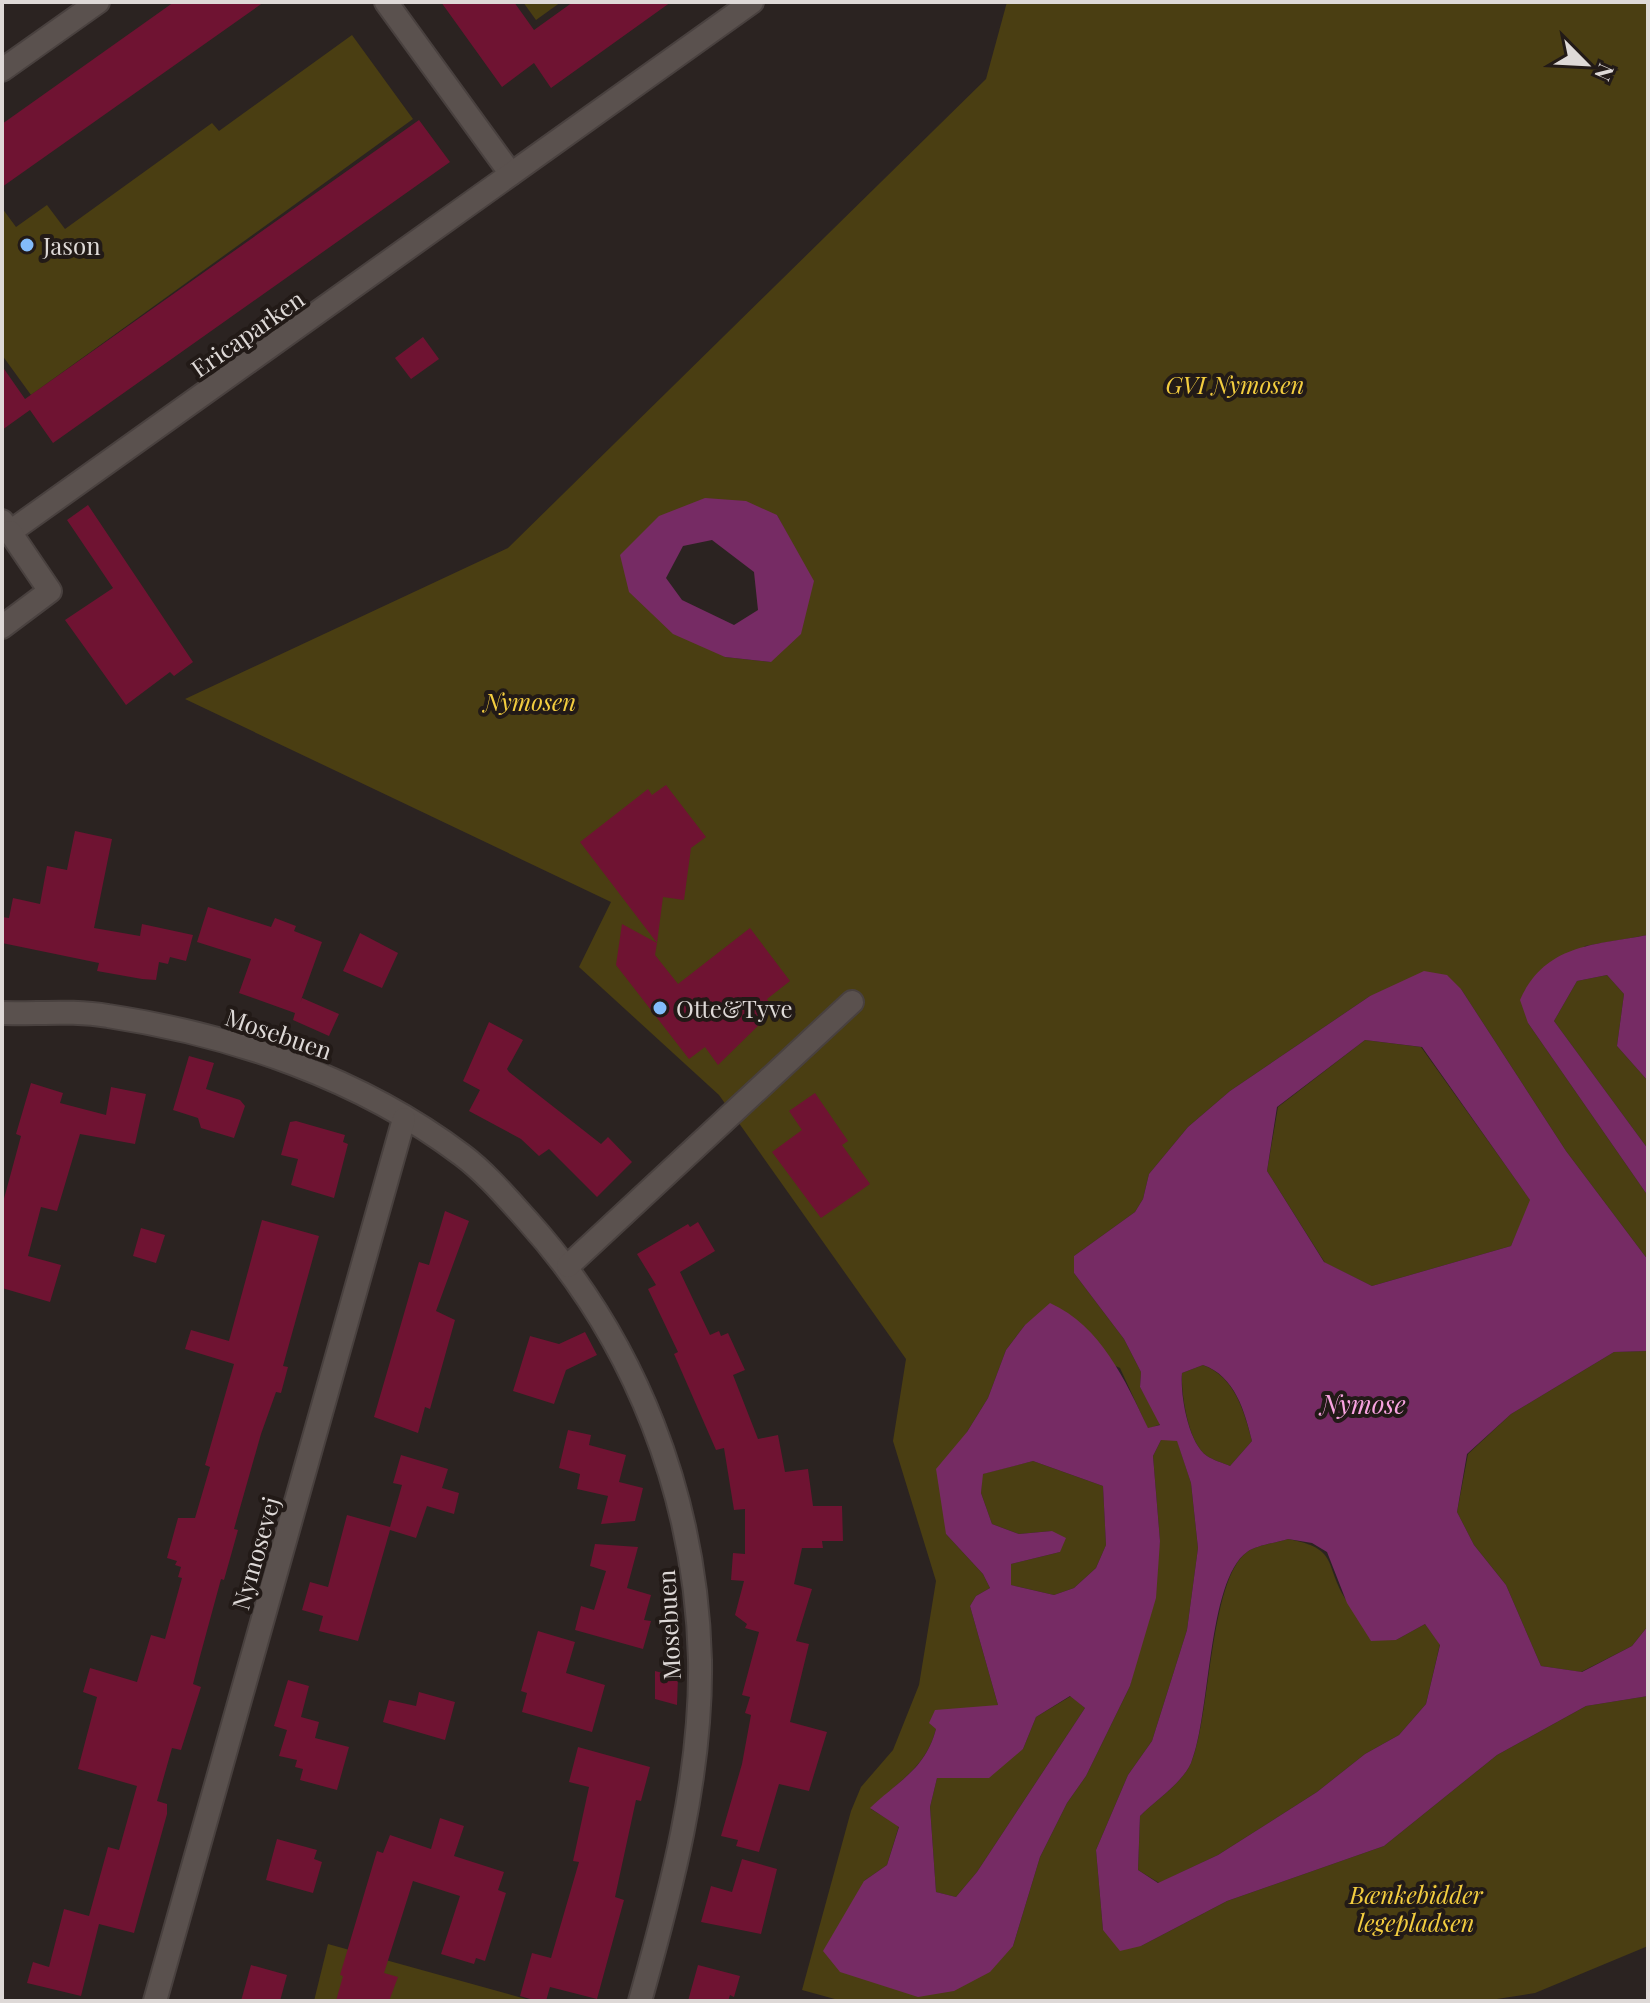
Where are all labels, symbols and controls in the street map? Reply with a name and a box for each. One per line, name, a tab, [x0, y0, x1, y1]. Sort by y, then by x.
north arrow	[1546, 24, 1626, 104]
text: N	[1588, 59, 1622, 86]
place label: Jason	[42, 229, 100, 261]
marker: Jason	[18, 236, 36, 254]
street label: Ericaparken	[184, 282, 310, 384]
park label: GVI Nymosen	[1166, 368, 1304, 400]
park label: Nymosen	[482, 685, 576, 717]
place label: Otte&Tyve	[676, 992, 793, 1024]
marker: Otte&Tyve	[651, 999, 669, 1017]
street label: Mosebuen	[222, 1000, 336, 1066]
water label: Nymose	[1318, 1386, 1406, 1421]
street label: Nymosevej	[224, 1493, 286, 1613]
street label: Mosebuen	[649, 1569, 687, 1681]
park label: Bænkebidder legepladsen	[1348, 1878, 1483, 1938]

